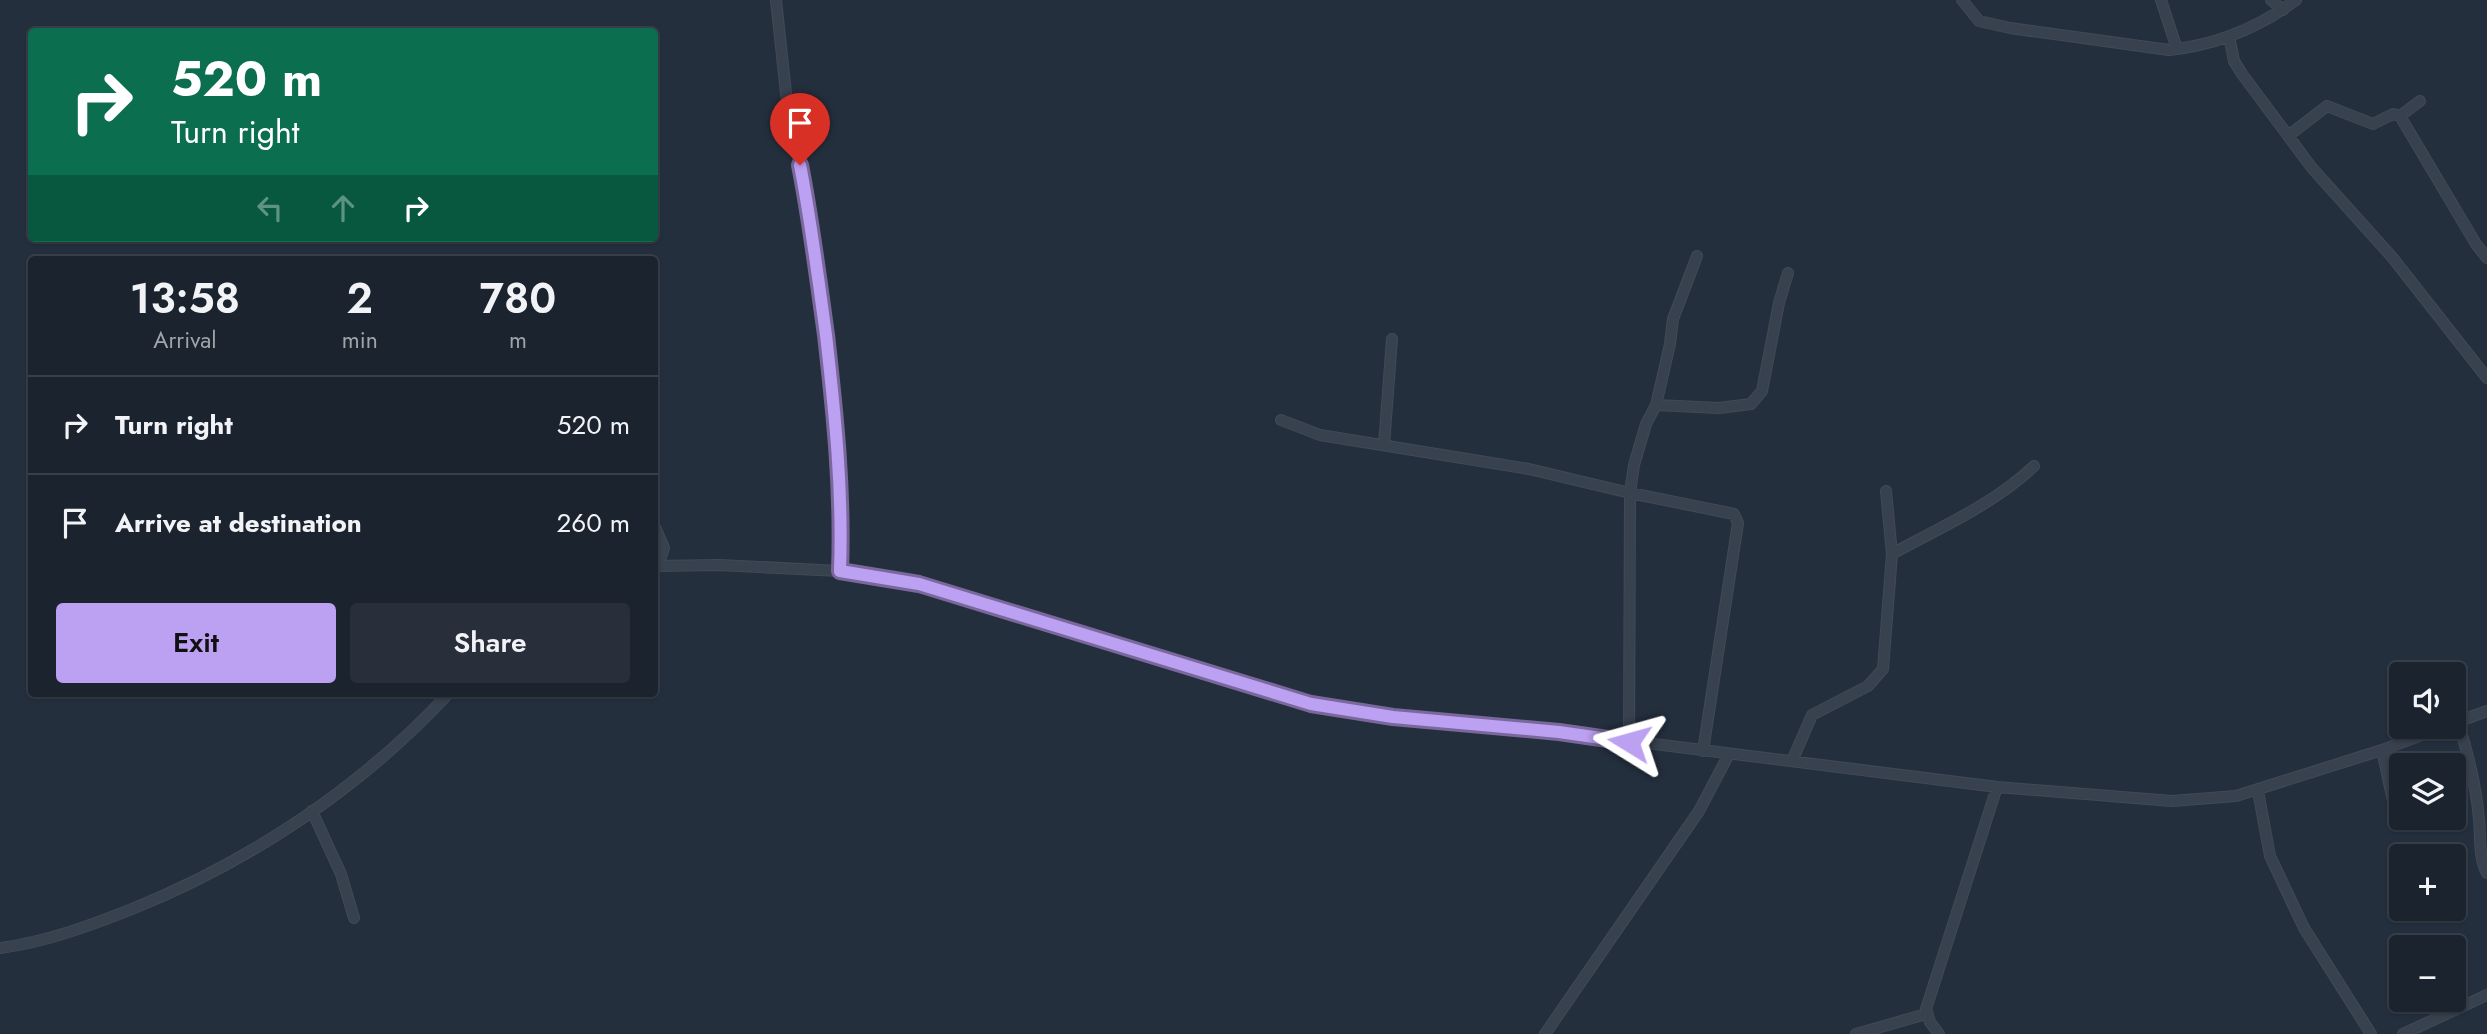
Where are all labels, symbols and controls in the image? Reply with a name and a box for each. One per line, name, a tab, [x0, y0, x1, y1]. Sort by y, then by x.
text: 520 m	[171, 44, 322, 114]
icon: right	[56, 56, 147, 147]
pin	[770, 93, 830, 165]
icon: arrive	[781, 104, 819, 142]
text: Turn right	[171, 109, 300, 155]
icon: left	[251, 189, 289, 227]
icon: ahead	[324, 189, 362, 227]
icon: right	[397, 189, 435, 227]
text: 13:58	[130, 268, 240, 329]
text: 2	[347, 268, 373, 329]
text: 780	[480, 268, 556, 329]
text: Arrival	[153, 323, 217, 357]
text: min	[342, 323, 378, 357]
text: m	[509, 323, 527, 357]
icon: right	[56, 406, 94, 444]
text: Turn right	[115, 406, 233, 444]
text: 520 m	[557, 406, 630, 444]
icon: arrive	[56, 504, 94, 542]
text: Arrive at destination	[115, 504, 362, 542]
text: 260 m	[557, 504, 630, 542]
button: Exit	[56, 603, 336, 683]
button: Share	[350, 603, 630, 683]
map controls	[2389, 662, 2466, 1012]
button: sound	[2389, 662, 2466, 739]
position arrow	[1592, 705, 1666, 779]
button: layers	[2389, 753, 2466, 830]
button: +	[2389, 844, 2466, 921]
button: −	[2389, 935, 2466, 1012]

